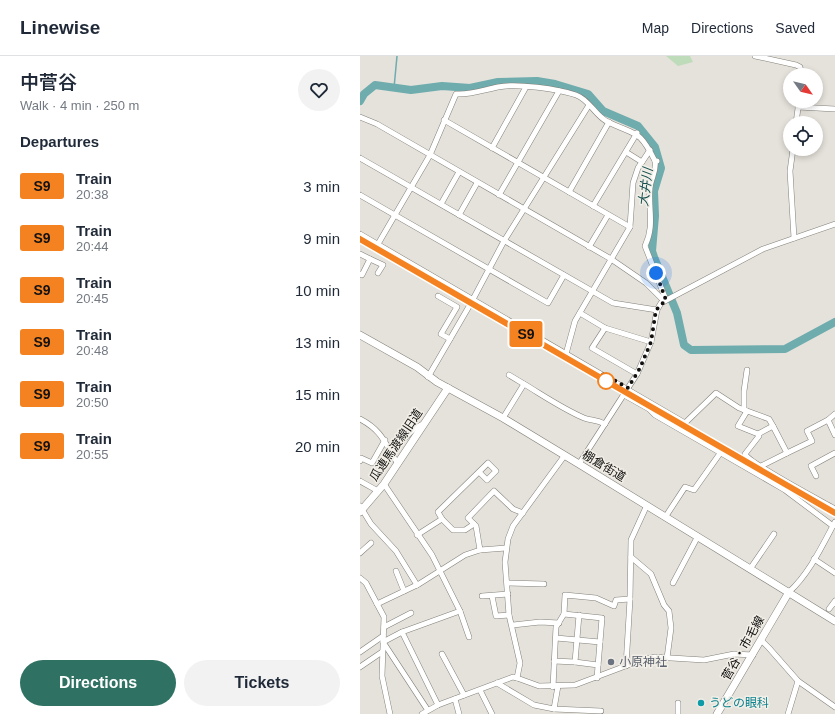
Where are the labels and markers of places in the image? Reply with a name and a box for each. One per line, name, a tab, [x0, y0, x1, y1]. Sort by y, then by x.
unlabelled marker	[597, 372, 615, 390]
place label: 小原神社	[619, 655, 667, 669]
marker: 小原神社	[606, 657, 616, 667]
place label: うどの眼科	[709, 696, 769, 710]
marker: うどの眼科	[696, 698, 706, 708]

